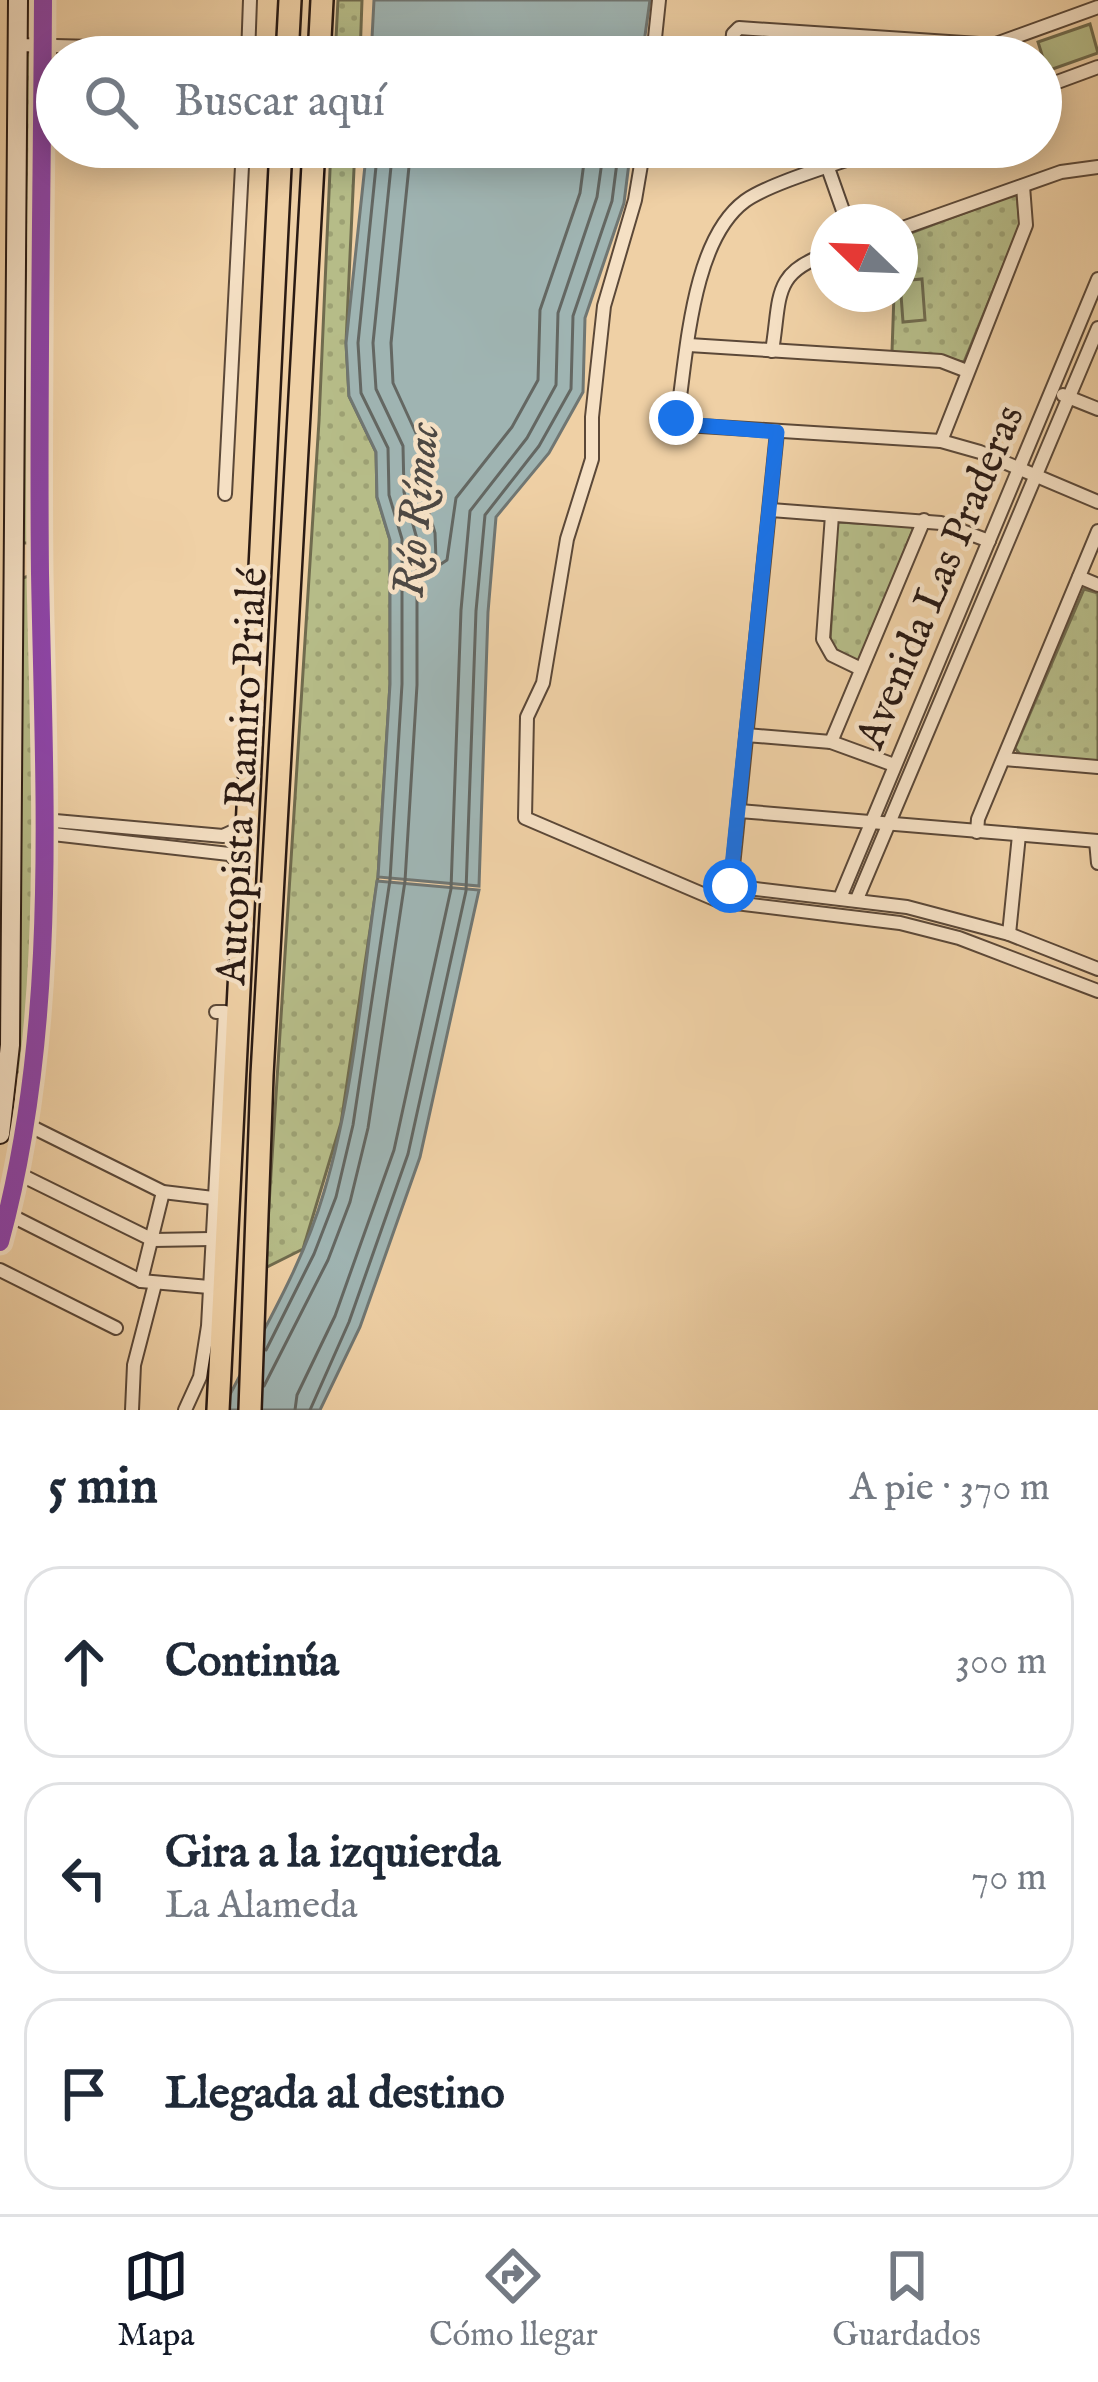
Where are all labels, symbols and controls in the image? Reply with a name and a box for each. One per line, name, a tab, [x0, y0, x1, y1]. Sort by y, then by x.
search box	[36, 36, 1062, 168]
icon: search	[78, 69, 144, 135]
text: Buscar aquí	[174, 74, 385, 131]
north arrow	[810, 204, 918, 312]
route end	[649, 391, 703, 445]
street label: Avenida Las Praderas	[845, 398, 1038, 758]
water label: Río Rímac	[381, 419, 454, 600]
street label: Autopista Ramiro Prialé	[206, 566, 281, 987]
route start	[703, 859, 757, 913]
text: 5 min	[48, 1456, 158, 1521]
text: A pie · 370 m	[850, 1464, 1050, 1513]
icon: ahead	[51, 1629, 117, 1695]
text: Continúa	[165, 1634, 339, 1691]
text: 300 m	[955, 1638, 1047, 1687]
text: Gira a la izquierda	[165, 1825, 500, 1882]
icon: left	[51, 1845, 117, 1911]
text: 70 m	[971, 1854, 1047, 1903]
text: La Alameda	[165, 1882, 358, 1931]
icon: arrive	[51, 2061, 117, 2127]
text: Llegada al destino	[165, 2066, 505, 2123]
tab: Mapa	[117, 2243, 195, 2357]
tab: Cómo llegar	[429, 2243, 598, 2357]
tab: Guardados	[832, 2243, 981, 2357]

